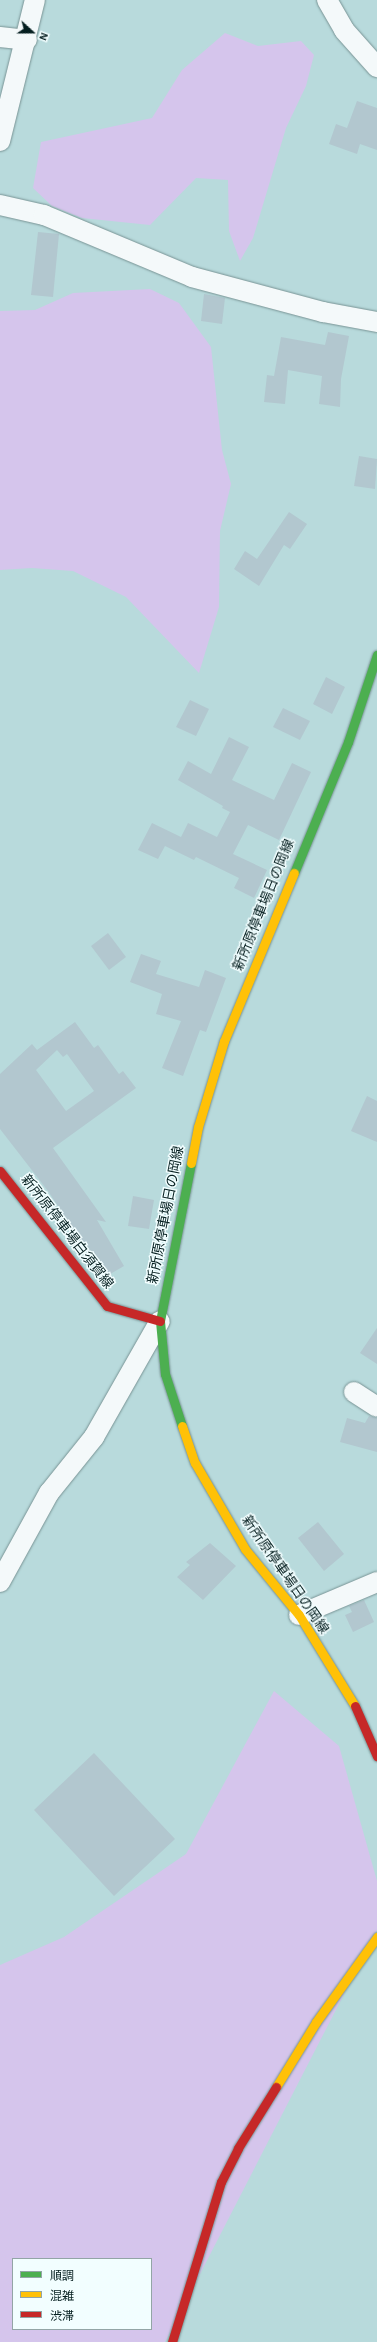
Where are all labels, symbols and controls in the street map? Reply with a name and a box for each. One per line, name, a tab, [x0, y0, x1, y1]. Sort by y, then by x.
north arrow	[12, 12, 52, 52]
text: N	[37, 31, 50, 42]
street label: 新所原停車場日の岡線	[230, 837, 298, 973]
street label: 新所原停車場日の岡線	[144, 1145, 188, 1285]
street label: 新所原停車場白須賀線	[17, 1172, 117, 1292]
street label: 新所原停車場日の岡線	[238, 1513, 332, 1637]
legend	[12, 2258, 152, 2330]
text: 順調	[50, 2270, 74, 2282]
text: 混雑	[50, 2290, 74, 2302]
text: 渋滞	[50, 2310, 74, 2322]

